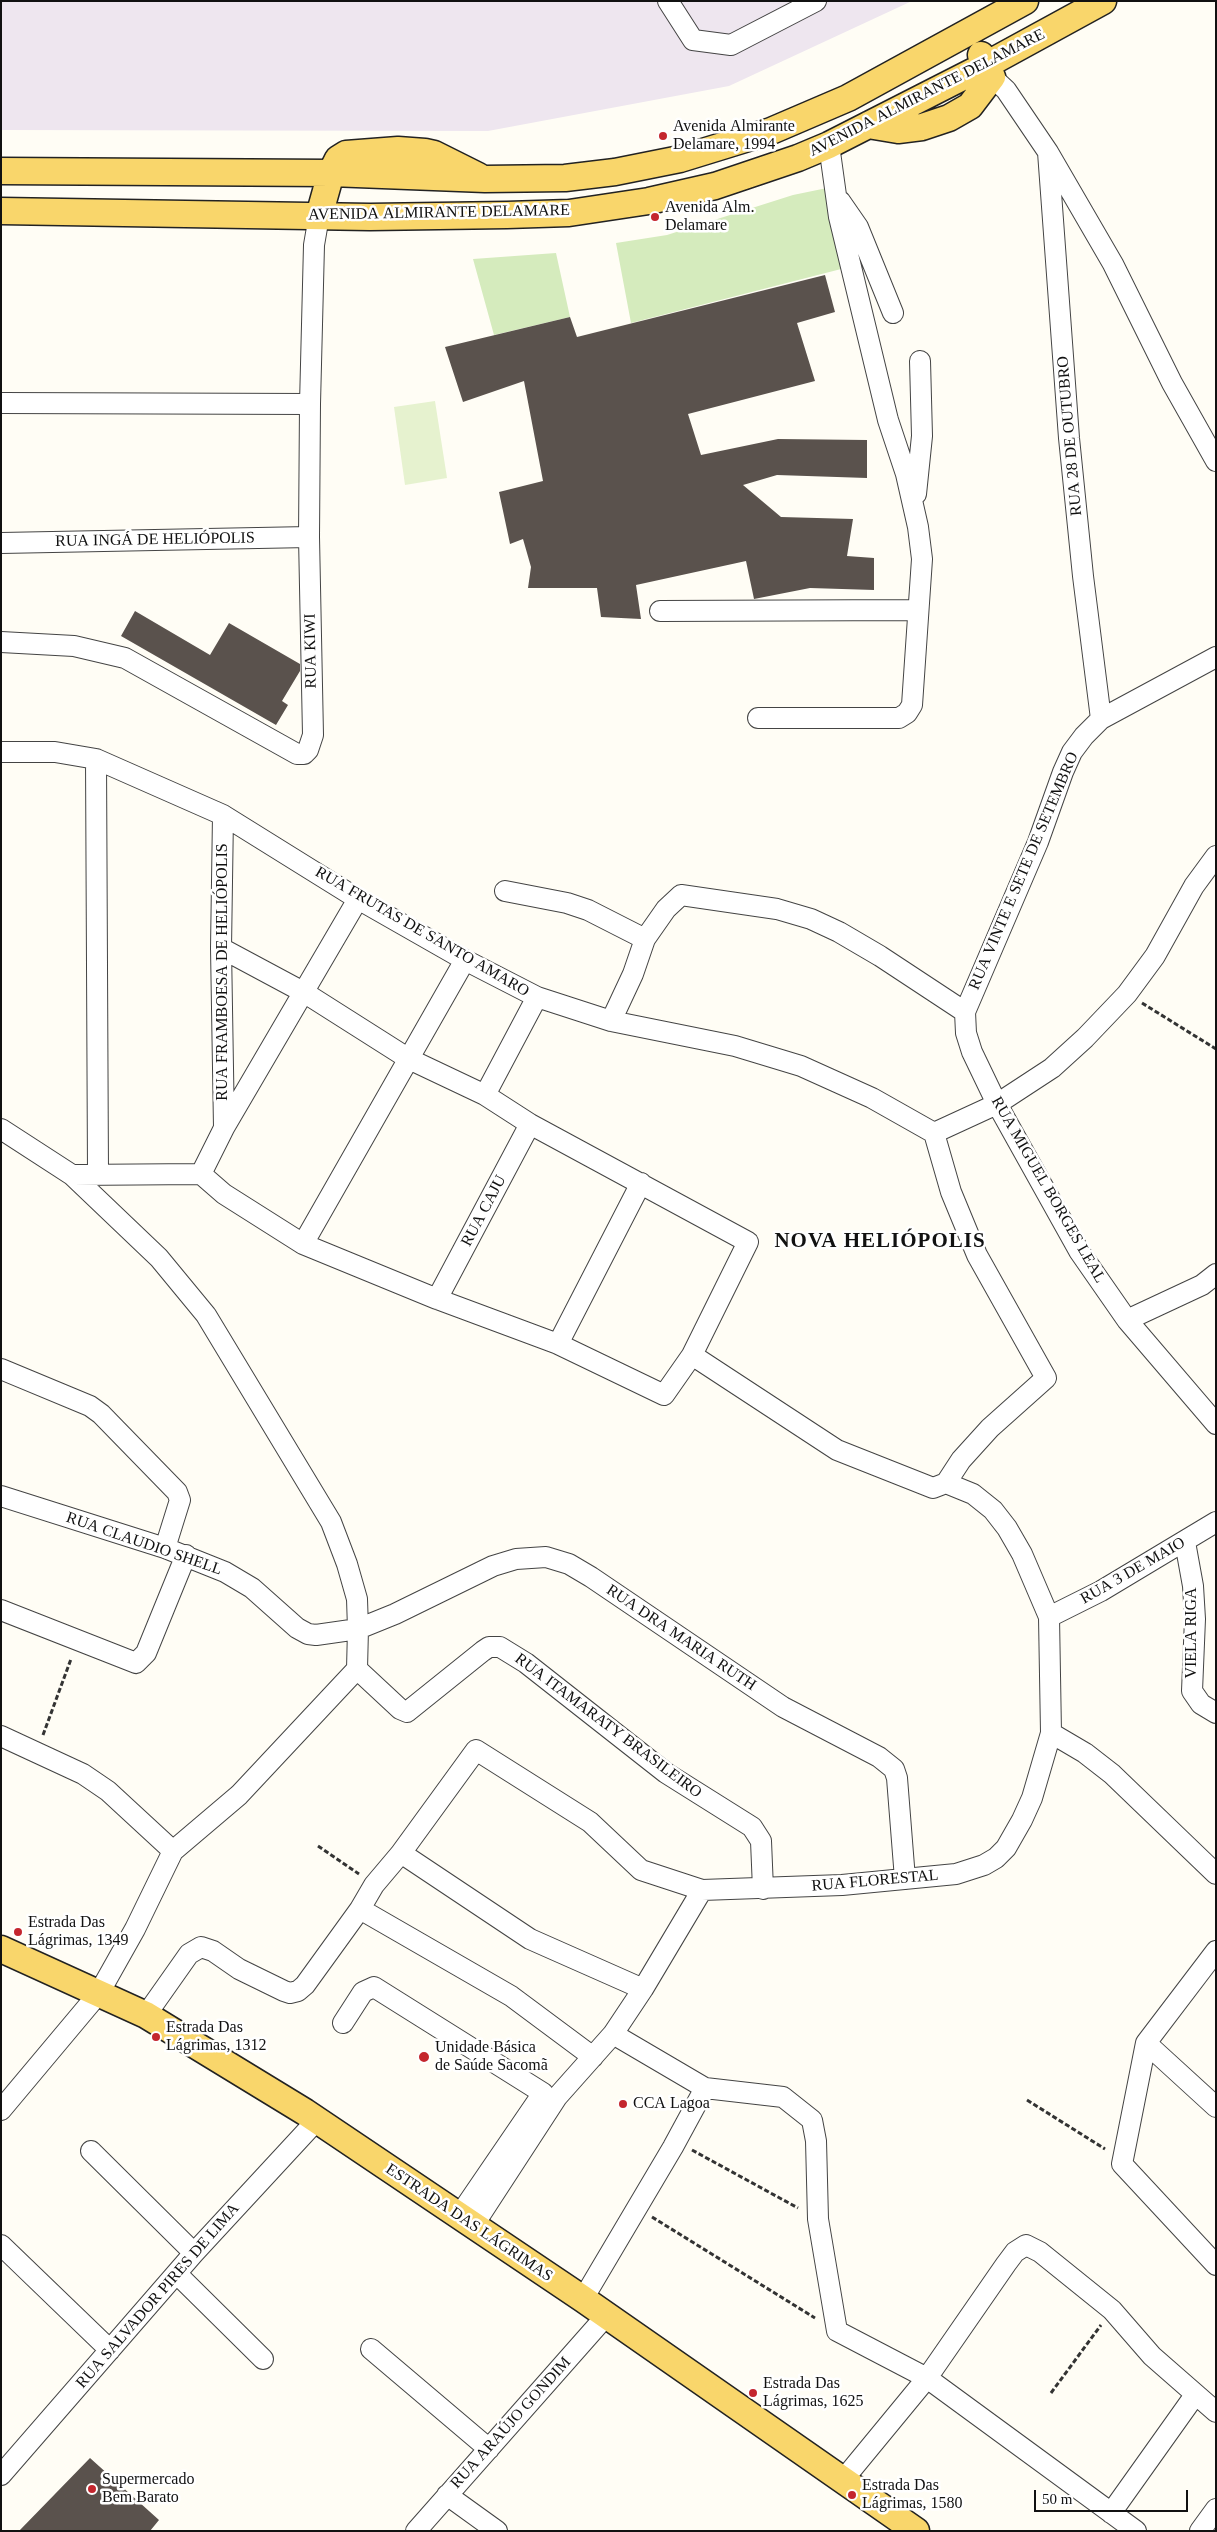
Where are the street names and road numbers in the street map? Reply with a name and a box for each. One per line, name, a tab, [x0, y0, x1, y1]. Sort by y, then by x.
street label: AVENIDA ALMIRANTE DELAMARE	[806, 25, 1048, 161]
street label: AVENIDA ALMIRANTE DELAMARE	[308, 201, 570, 225]
street label: RUA 28 DE OUTUBRO	[1053, 355, 1087, 517]
street label: RUA INGÁ DE HELIÓPOLIS	[55, 529, 255, 551]
street label: RUA KIWI	[301, 613, 321, 689]
street label: RUA VINTE E SETE DE SETEMBRO	[965, 749, 1083, 993]
street label: RUA FRAMBOESA DE HELIÓPOLIS	[213, 843, 233, 1101]
street label: RUA FRUTAS DE SANTO AMARO	[312, 863, 532, 1001]
street label: RUA MIGUEL BORGES LEAL	[987, 1093, 1109, 1287]
street label: RUA CAJU	[457, 1172, 511, 1250]
street label: RUA CLAUDIO SHELL	[64, 1508, 224, 1580]
street label: RUA 3 DE MAIO	[1077, 1533, 1189, 1609]
street label: RUA DRA MARIA RUTH	[602, 1581, 760, 1695]
street label: VIELA RIGA	[1182, 1587, 1202, 1679]
street label: RUA ITAMARATY BRASILEIRO	[511, 1649, 705, 1803]
street label: RUA FLORESTAL	[811, 1866, 939, 1896]
street label: ESTRADA DAS LÁGRIMAS	[382, 2160, 556, 2286]
street label: RUA SALVADOR PIRES DE LIMA	[72, 2199, 244, 2393]
street label: RUA ARAÚJO GONDIM	[447, 2353, 575, 2493]

